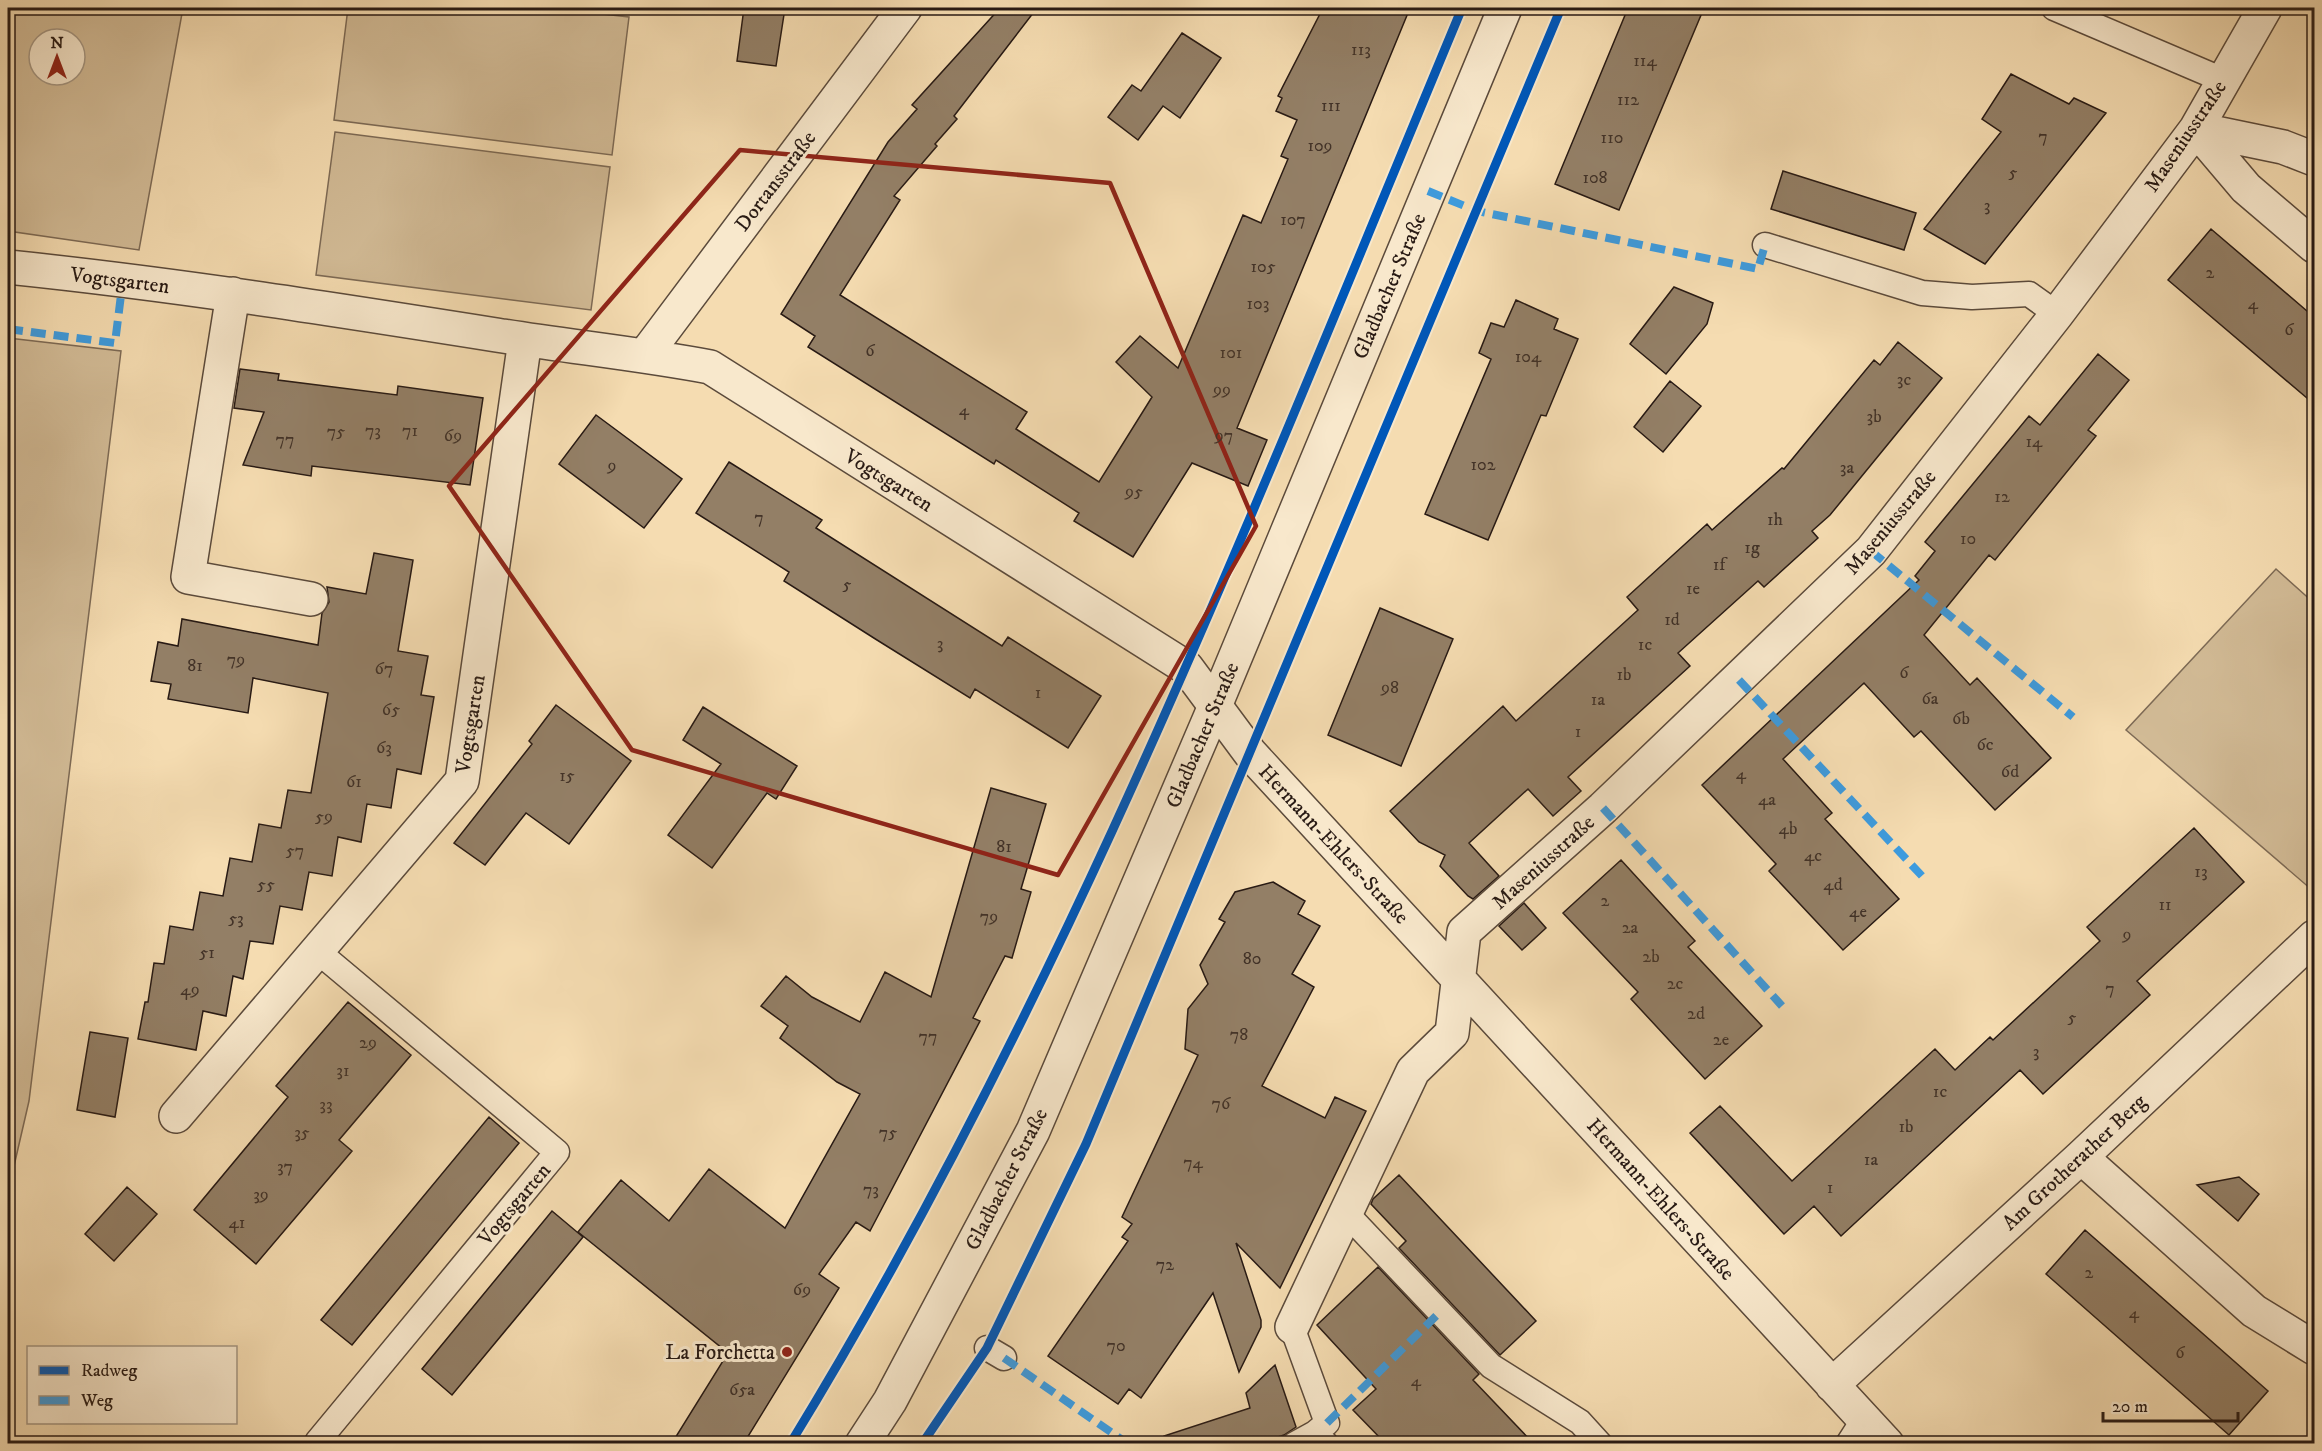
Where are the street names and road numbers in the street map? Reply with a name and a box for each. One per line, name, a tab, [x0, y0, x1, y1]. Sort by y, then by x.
street label: Maseniusstraße	[2139, 75, 2233, 197]
street label: Dortansstraße	[730, 126, 822, 237]
street label: Gladbacher Straße	[1347, 209, 1432, 363]
street label: Vogtsgarten	[68, 262, 171, 300]
street label: Vogtsgarten	[838, 443, 938, 518]
street label: Maseniusstraße	[1839, 465, 1942, 580]
street label: Gladbacher Straße	[1160, 658, 1245, 812]
street label: Vogtsgarten	[450, 673, 492, 776]
street label: Hermann-Ehlers-Straße	[1252, 759, 1414, 930]
street label: Maseniusstraße	[1487, 810, 1601, 916]
street label: Am Grotherather Berg	[1997, 1089, 2153, 1236]
street label: Gladbacher Straße	[960, 1104, 1054, 1255]
street label: Hermann-Ehlers-Straße	[1581, 1113, 1740, 1286]
street label: Vogtsgarten	[472, 1158, 557, 1252]

